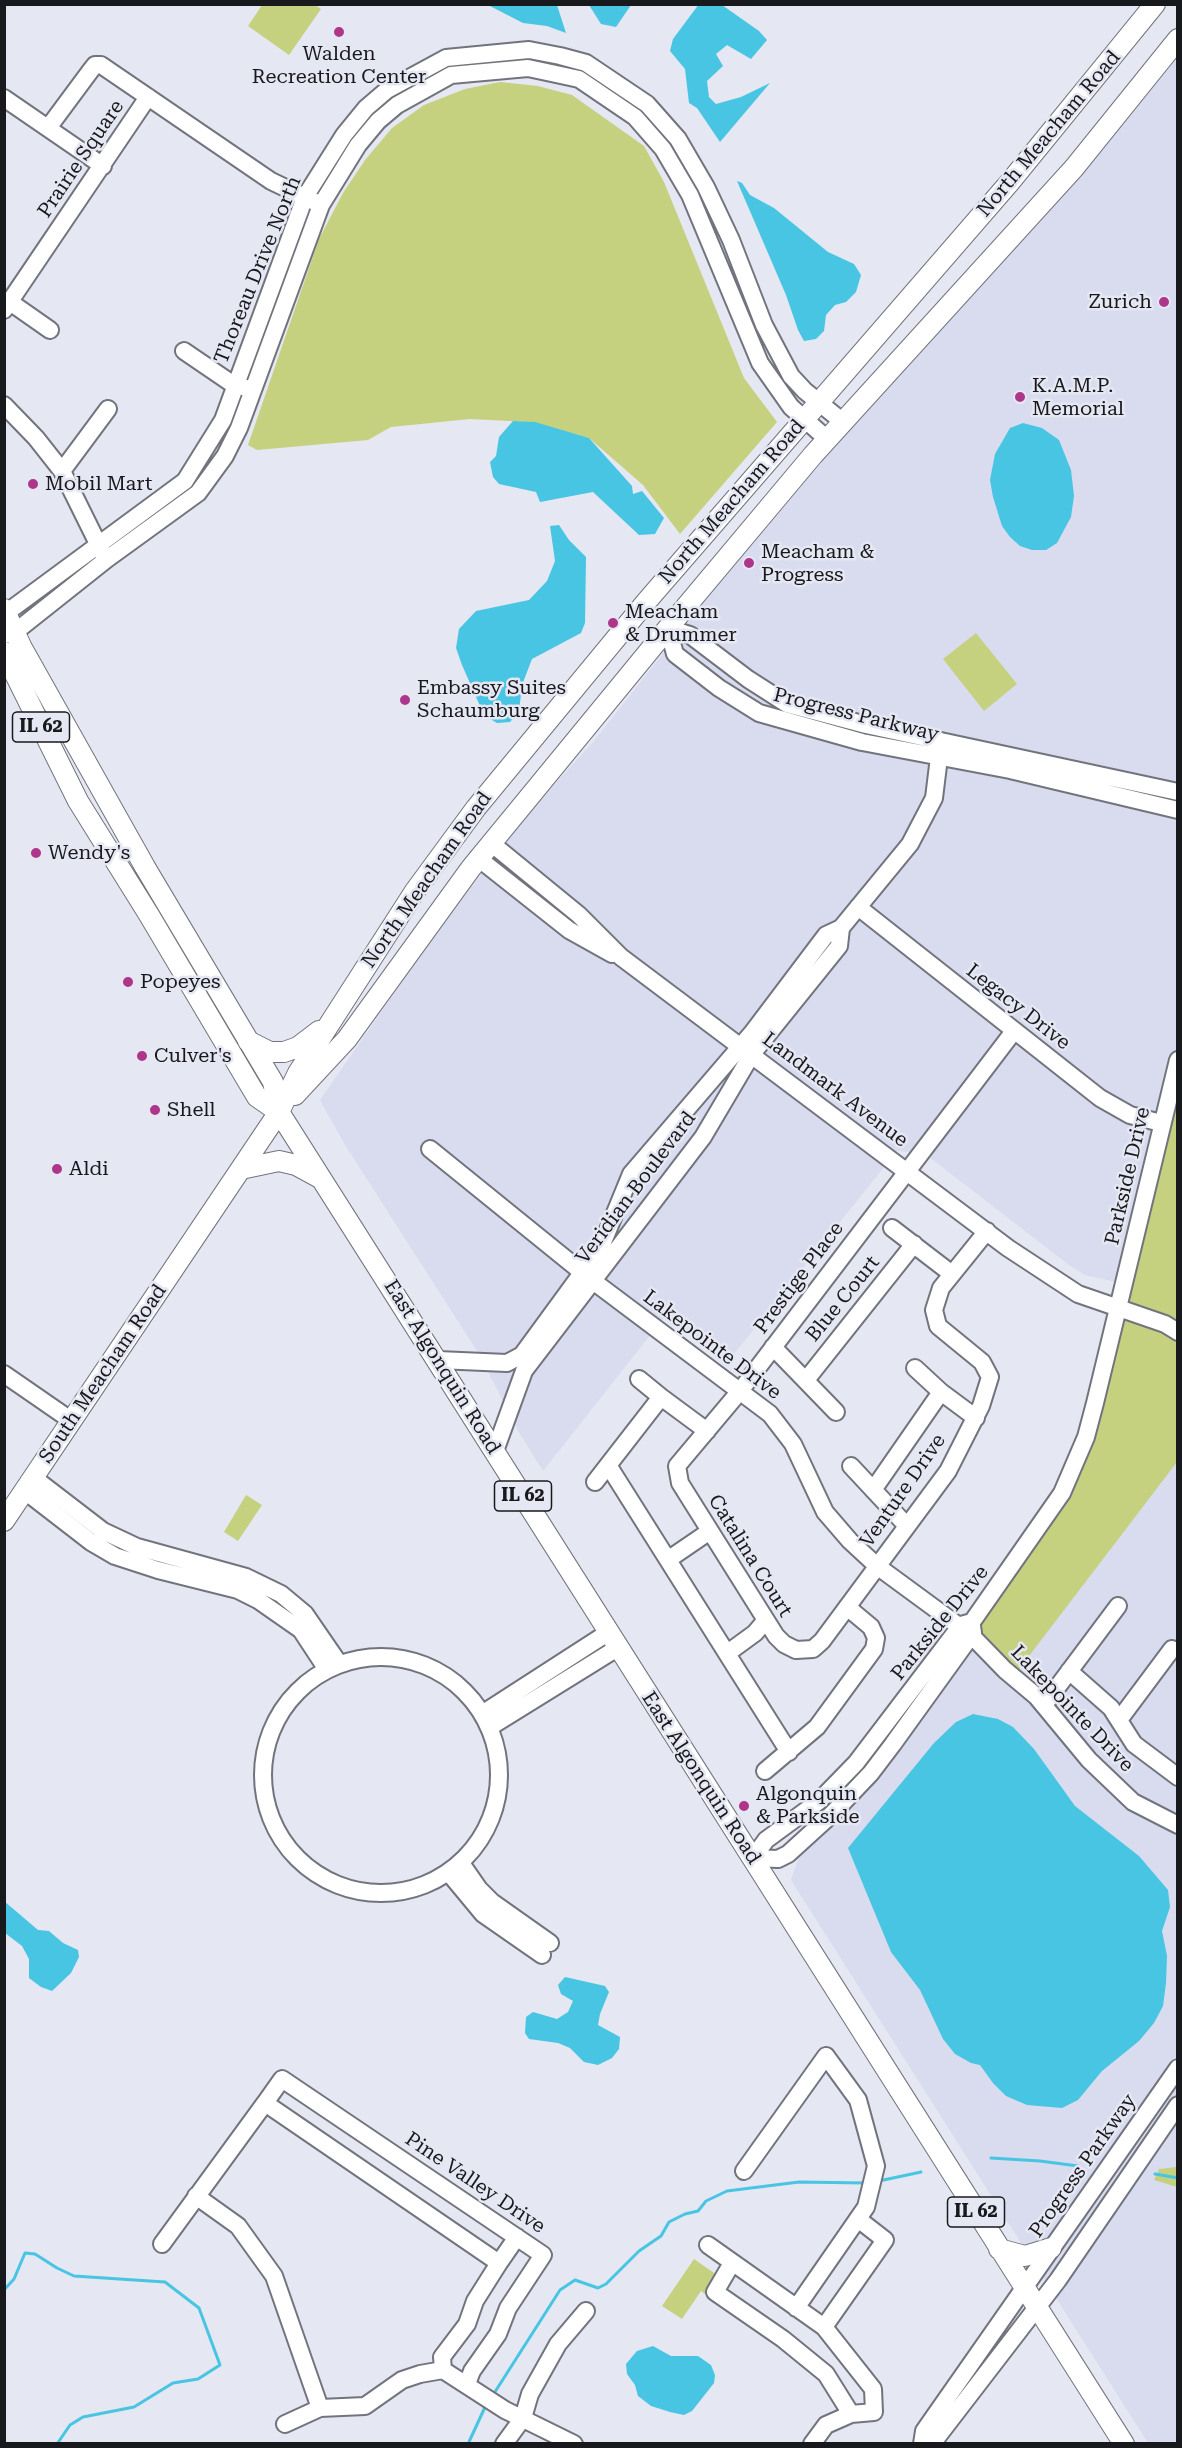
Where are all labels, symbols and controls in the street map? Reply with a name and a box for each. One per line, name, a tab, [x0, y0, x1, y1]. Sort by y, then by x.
marker: Walden Recreation Center	[332, 25, 346, 39]
place label: Walden Recreation Center	[252, 42, 426, 89]
street label: North Meacham Road	[972, 46, 1126, 222]
street label: Prairie Square	[33, 96, 129, 222]
street label: Thoreau Drive North	[209, 173, 307, 367]
place label: Zurich	[1088, 290, 1152, 314]
marker: Zurich	[1157, 295, 1171, 309]
place label: K.A.M.P. Memorial	[1032, 374, 1124, 421]
marker: K.A.M.P. Memorial	[1013, 390, 1027, 404]
street label: North Meacham Road	[654, 415, 810, 589]
place label: Mobil Mart	[45, 472, 152, 496]
marker: Mobil Mart	[26, 477, 40, 491]
place label: Meacham & Progress	[761, 540, 874, 587]
marker: Meacham & Progress	[742, 556, 756, 570]
place label: Meacham & Drummer	[625, 600, 737, 647]
marker: Meacham & Drummer	[606, 616, 620, 630]
place label: Embassy Suites Schaumburg	[417, 676, 566, 723]
street label: Progress Parkway	[771, 683, 941, 747]
marker: Embassy Suites Schaumburg	[398, 693, 412, 707]
road number: IL 62	[12, 712, 70, 742]
street label: North Meacham Road	[357, 787, 497, 973]
place label: Wendy's	[48, 841, 130, 865]
marker: Wendy's	[29, 846, 43, 860]
street label: Legacy Drive	[961, 959, 1075, 1055]
place label: Popeyes	[140, 970, 220, 994]
marker: Popeyes	[121, 975, 135, 989]
street label: Landmark Avenue	[758, 1027, 912, 1153]
place label: Culver's	[154, 1044, 231, 1068]
marker: Culver's	[135, 1049, 149, 1063]
place label: Shell	[167, 1098, 216, 1122]
marker: Shell	[148, 1103, 162, 1117]
street label: Parkside Drive	[1100, 1105, 1156, 1247]
street label: Veridian Boulevard	[571, 1107, 701, 1269]
place label: Aldi	[69, 1157, 109, 1181]
marker: Aldi	[50, 1162, 64, 1176]
street label: Prestige Place	[749, 1217, 849, 1339]
street label: Blue Court	[801, 1251, 885, 1347]
street label: East Algonquin Road	[379, 1275, 505, 1459]
street label: South Meacham Road	[34, 1280, 172, 1468]
street label: Lakepointe Drive	[638, 1285, 786, 1405]
street label: Venture Drive	[855, 1430, 951, 1552]
road number: IL 62	[494, 1481, 552, 1511]
street label: Catalina Court	[703, 1490, 797, 1622]
street label: Parkside Drive	[886, 1561, 994, 1685]
street label: Lakepointe Drive	[1005, 1641, 1139, 1777]
street label: East Algonquin Road	[636, 1687, 766, 1869]
place label: Algonquin & Parkside	[756, 1782, 859, 1829]
marker: Algonquin & Parkside	[737, 1799, 751, 1813]
street label: Progress Parkway	[1025, 2090, 1141, 2242]
street label: Pine Valley Drive	[400, 2127, 550, 2239]
road number: IL 62	[948, 2197, 1004, 2227]

